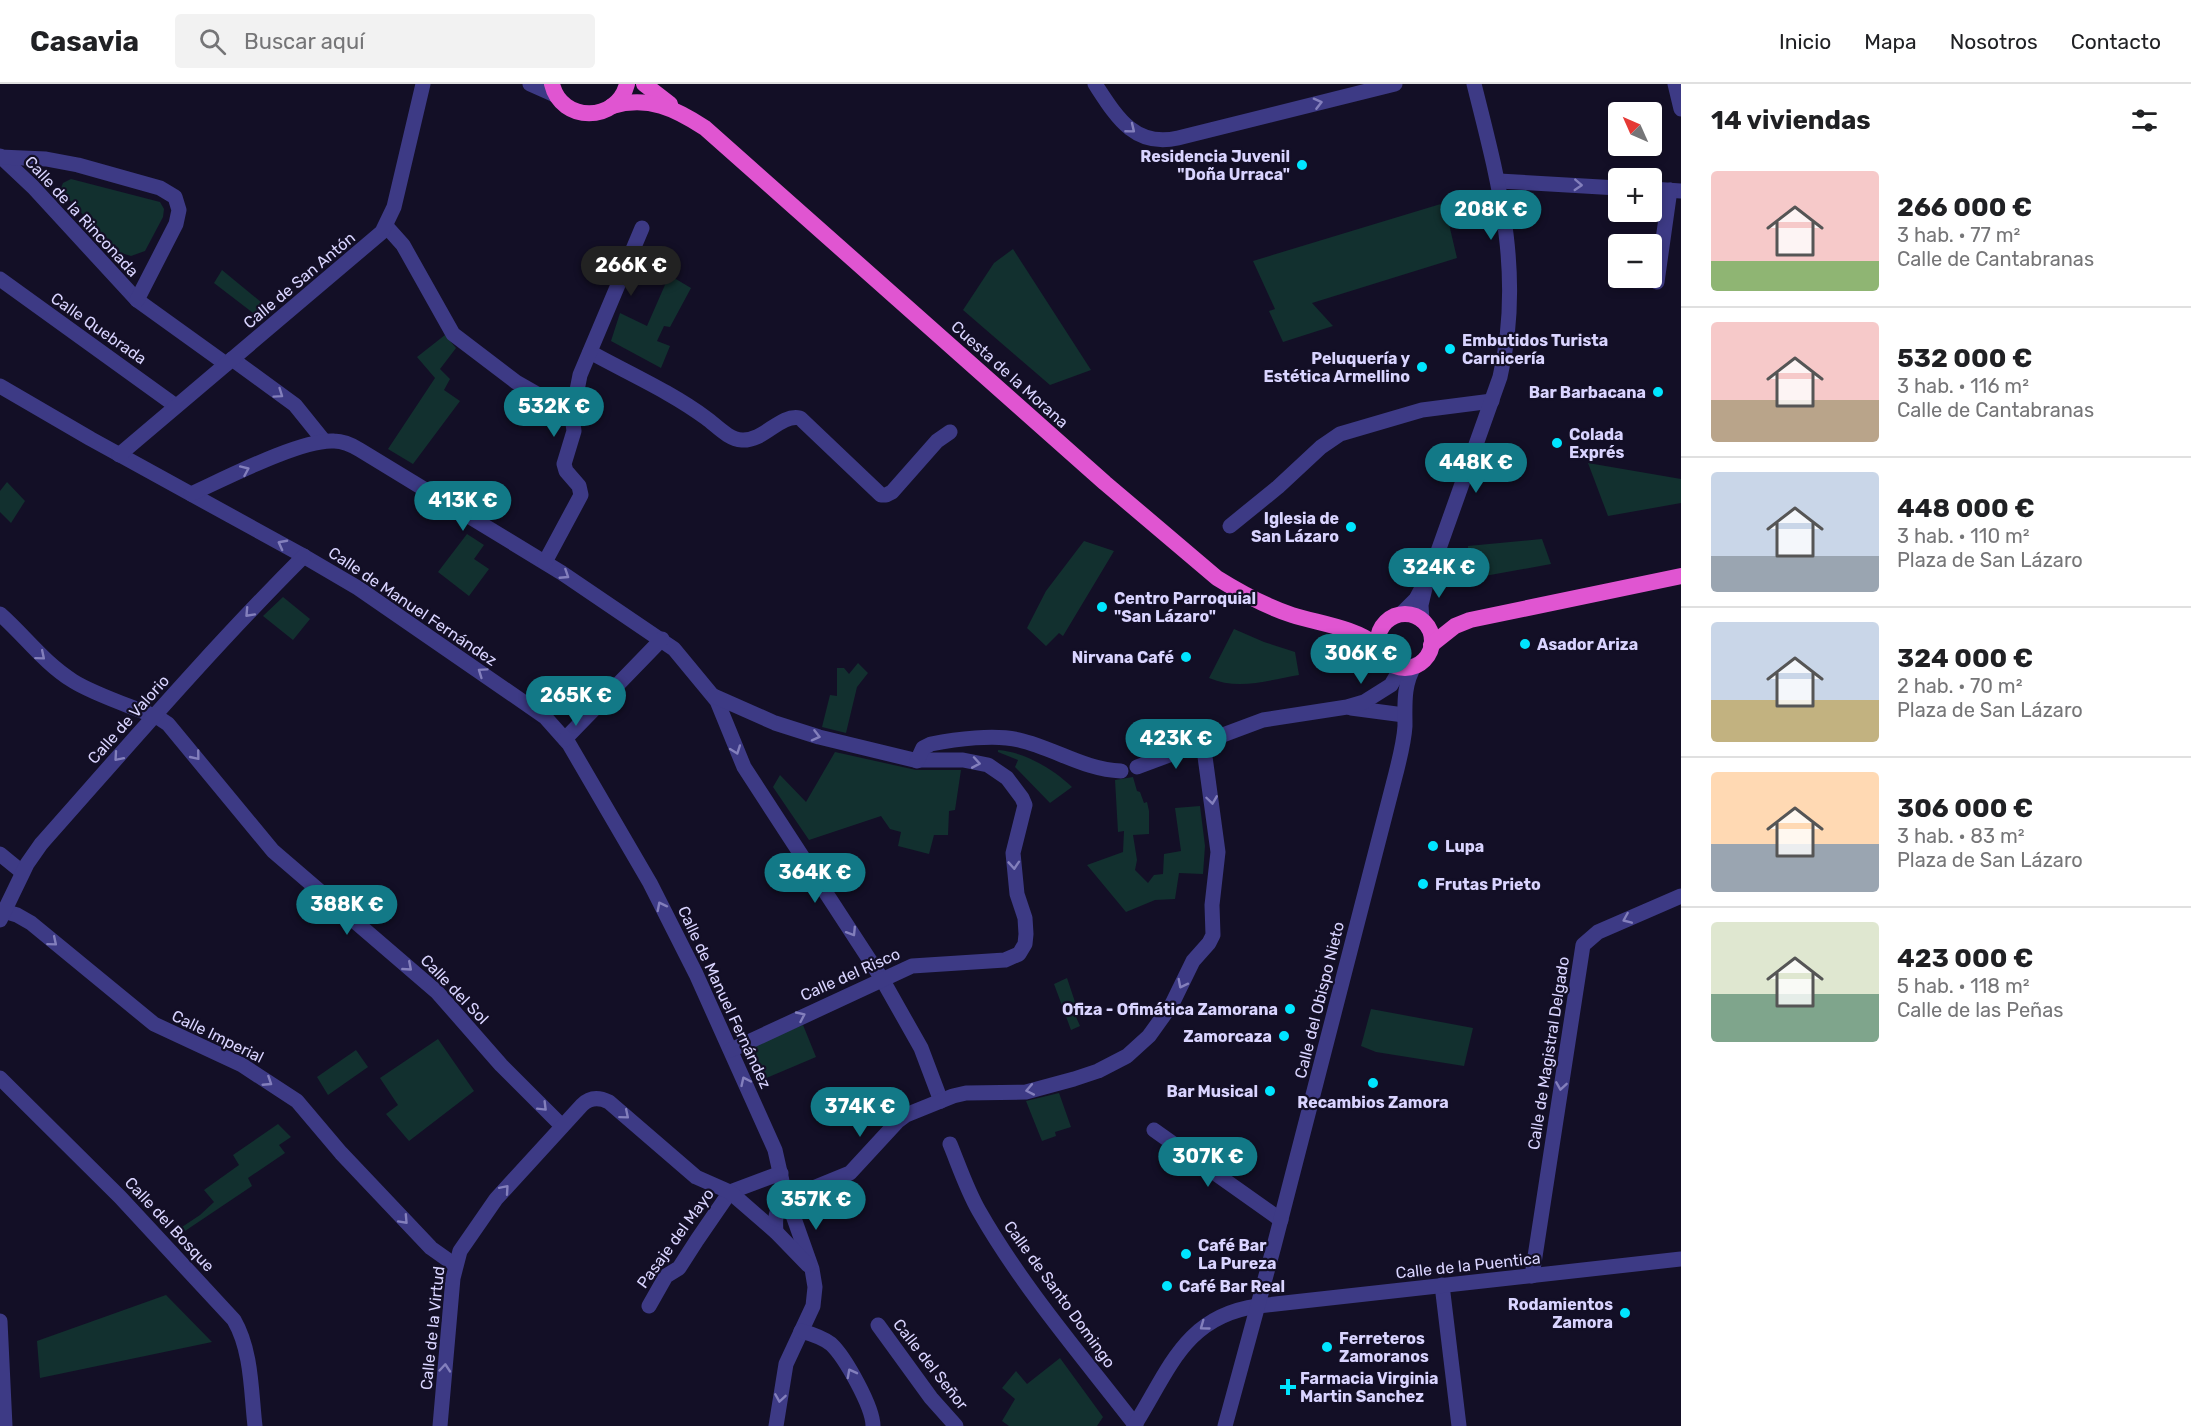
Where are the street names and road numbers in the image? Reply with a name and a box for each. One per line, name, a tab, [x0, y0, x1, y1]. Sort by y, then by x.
street label: Calle de la Rinconada	[21, 152, 143, 281]
street label: Calle de San Antón	[240, 228, 359, 333]
street label: Calle Quebrada	[47, 288, 150, 368]
street label: Cuesta de la Morana	[947, 317, 1072, 432]
street label: Calle de Manuel Fernández	[325, 543, 501, 670]
street label: Calle de Valorio	[84, 671, 173, 768]
street label: Calle de Manuel Fernández	[674, 903, 775, 1092]
street label: Calle del Obispo Nieto	[1291, 920, 1348, 1080]
street label: Calle del Risco	[797, 944, 903, 1005]
street label: Calle del Sol	[417, 951, 493, 1028]
street label: Calle de Magistral Delgado	[1524, 955, 1573, 1151]
street label: Calle Imperial	[169, 1006, 267, 1067]
street label: Calle del Bosque	[121, 1173, 218, 1276]
street label: Pasaje del Mayo	[633, 1185, 718, 1292]
street label: Calle de Santo Domingo	[1000, 1217, 1119, 1371]
street label: Calle de la Puentica	[1395, 1248, 1541, 1283]
street label: Calle de la Virtud	[417, 1265, 448, 1391]
street label: Calle del Señor	[889, 1315, 972, 1414]

